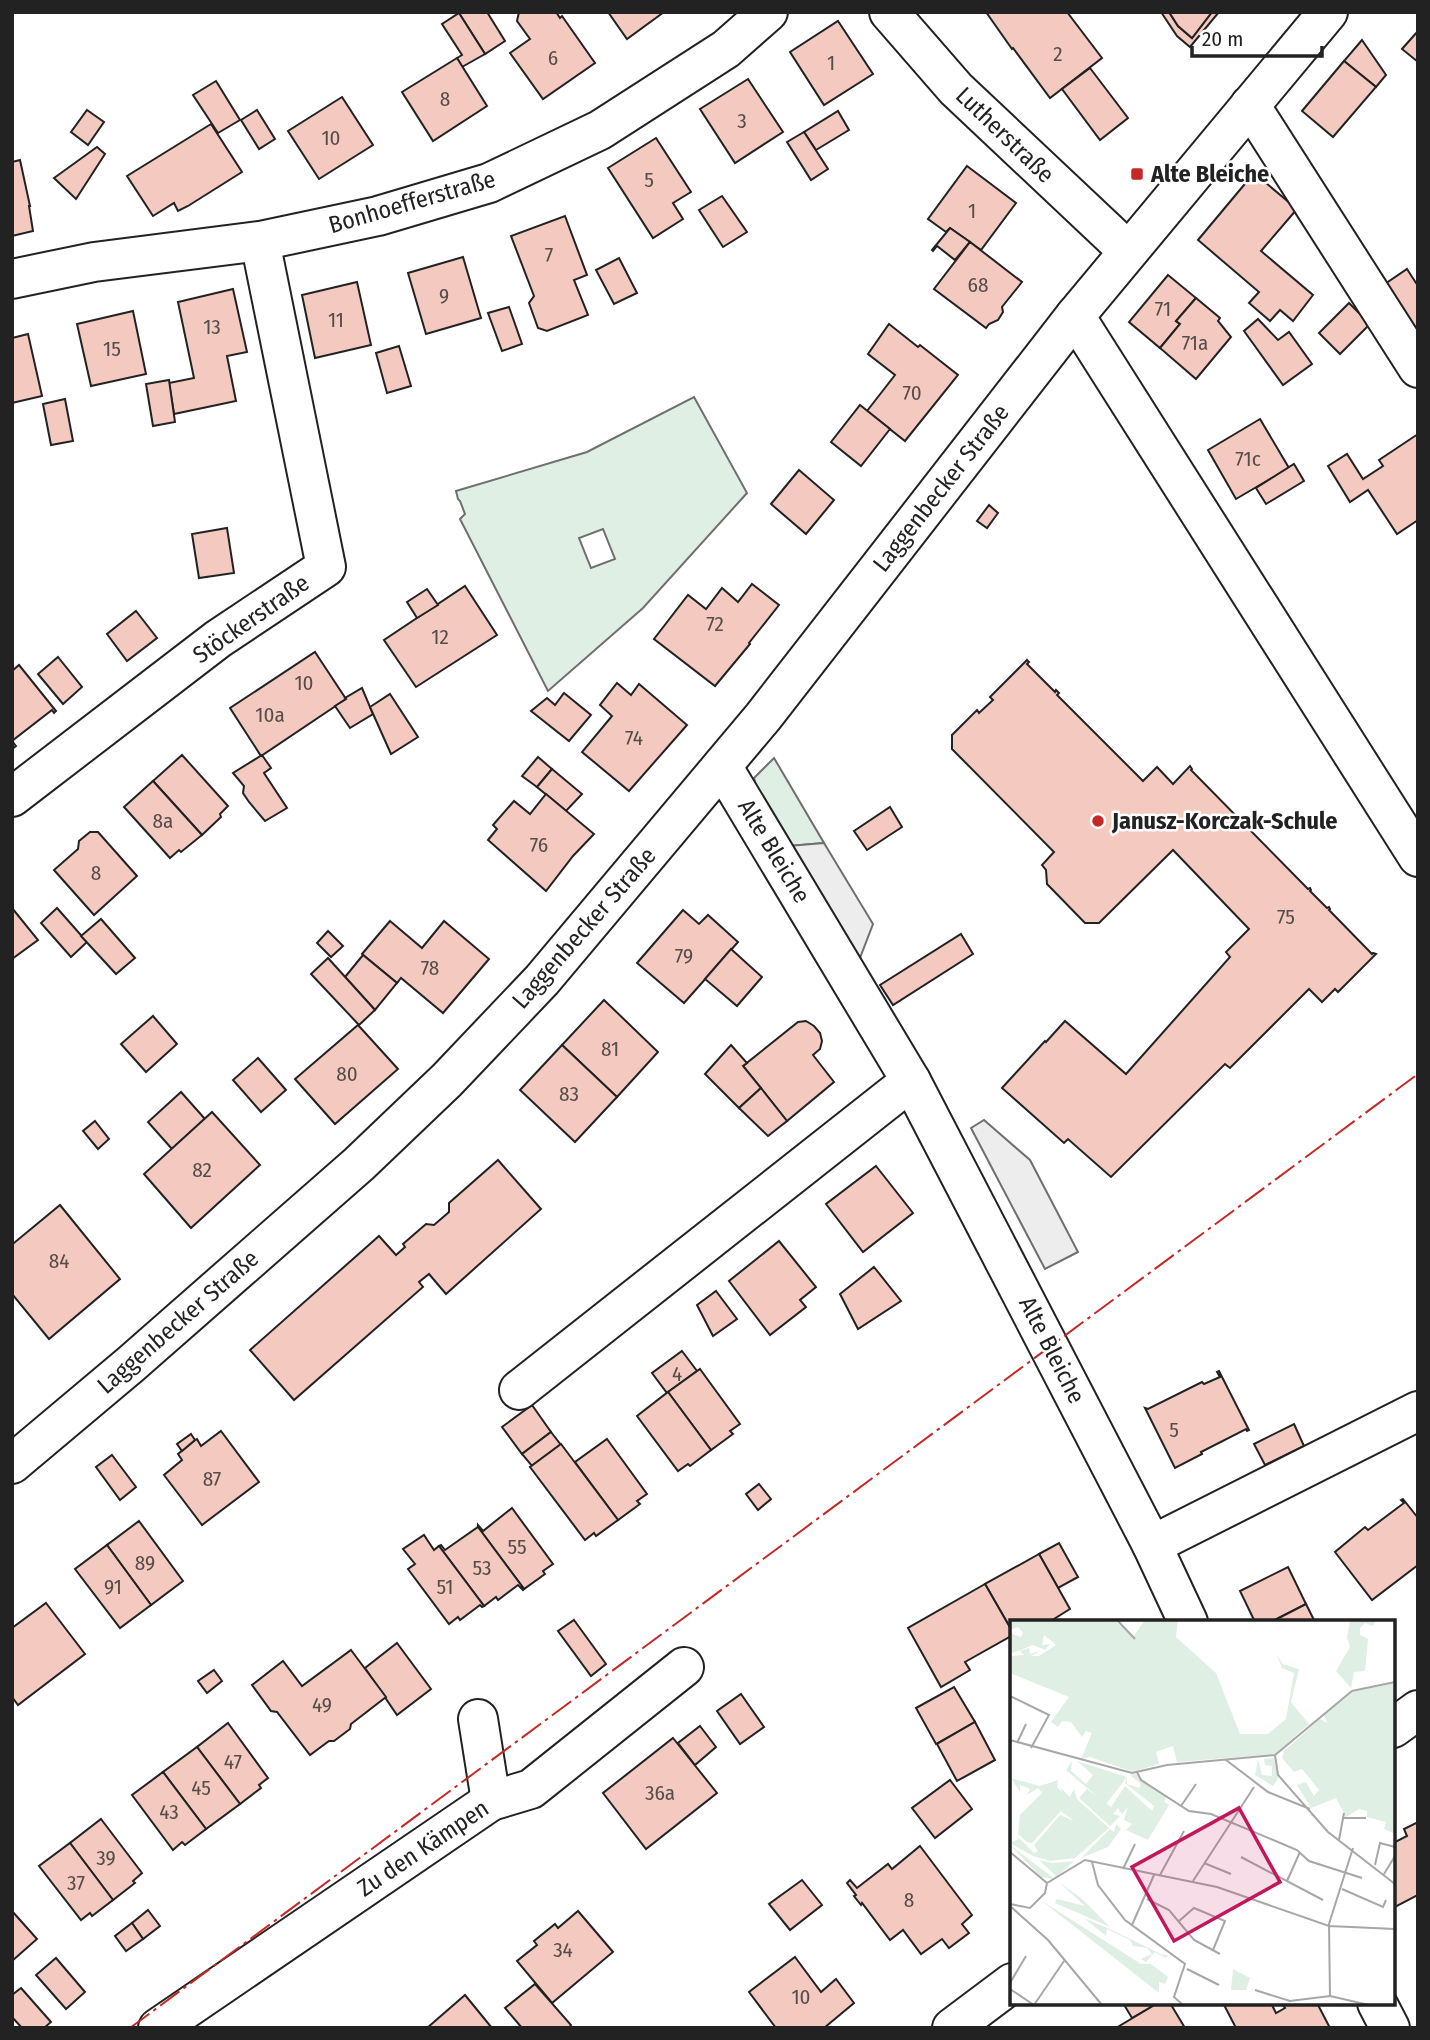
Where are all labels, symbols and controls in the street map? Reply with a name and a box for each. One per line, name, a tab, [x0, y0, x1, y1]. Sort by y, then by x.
scale bar	[1192, 14, 1322, 58]
text: 20 m	[1202, 26, 1243, 52]
house number: 2	[1053, 41, 1063, 67]
house number: 6	[548, 45, 558, 71]
house number: 1	[827, 50, 835, 76]
street label: Lutherstraße	[950, 81, 1060, 189]
house number: 8	[440, 86, 450, 112]
house number: 3	[737, 108, 747, 134]
house number: 10	[321, 125, 341, 151]
place label: Alte Bleiche	[1150, 160, 1269, 188]
street label: Bonhoefferstraße	[325, 165, 499, 239]
marker: Alte Bleiche	[1129, 166, 1145, 182]
house number: 5	[644, 167, 654, 193]
house number: 1	[968, 198, 976, 224]
house number: 7	[545, 242, 553, 268]
house number: 68	[968, 272, 988, 298]
house number: 9	[439, 283, 449, 309]
house number: 71	[1155, 296, 1171, 322]
house number: 11	[328, 307, 344, 333]
house number: 13	[203, 314, 221, 340]
house number: 71a	[1182, 330, 1208, 356]
house number: 15	[103, 336, 121, 362]
house number: 70	[902, 380, 922, 406]
street label: Laggenbecker Straße	[867, 399, 1015, 577]
house number: 71c	[1235, 446, 1261, 472]
street label: Stöckerstraße	[188, 569, 314, 669]
house number: 72	[706, 611, 724, 637]
house number: 12	[431, 624, 449, 650]
house number: 10	[294, 670, 314, 696]
house number: 10a	[255, 702, 285, 728]
house number: 74	[625, 725, 643, 751]
street label: Alte Bleiche	[732, 794, 816, 908]
place label: Janusz-Korczak-Schule	[1111, 807, 1337, 835]
house number: 8a	[153, 808, 173, 834]
marker: Janusz-Korczak-Schule	[1090, 813, 1106, 829]
house number: 76	[530, 832, 548, 858]
street label: Laggenbecker Straße	[506, 842, 662, 1014]
house number: 8	[91, 860, 101, 886]
house number: 75	[1277, 904, 1295, 930]
house number: 79	[675, 943, 693, 969]
house number: 78	[421, 955, 439, 981]
house number: 81	[601, 1036, 619, 1062]
house number: 80	[336, 1061, 358, 1087]
house number: 83	[559, 1081, 579, 1107]
house number: 82	[192, 1157, 212, 1183]
street label: Laggenbecker Straße	[92, 1244, 264, 1400]
house number: 84	[49, 1248, 69, 1274]
street label: Alte Bleiche	[1013, 1292, 1091, 1408]
house number: 4	[672, 1361, 682, 1387]
house number: 5	[1169, 1417, 1179, 1443]
house number: 87	[203, 1466, 221, 1492]
house number: 55	[507, 1534, 527, 1560]
house number: 89	[135, 1550, 155, 1576]
house number: 53	[473, 1555, 491, 1581]
house number: 91	[104, 1574, 122, 1600]
house number: 51	[437, 1574, 453, 1600]
inset map	[1010, 1620, 1395, 2005]
house number: 49	[312, 1692, 332, 1718]
house number: 47	[224, 1749, 242, 1775]
house number: 45	[191, 1775, 211, 1801]
house number: 36a	[645, 1780, 675, 1806]
street label: Zu den Kämpen	[352, 1794, 494, 1902]
house number: 43	[159, 1799, 179, 1825]
house number: 39	[96, 1845, 116, 1871]
house number: 37	[67, 1870, 85, 1896]
house number: 8	[904, 1887, 914, 1913]
house number: 34	[553, 1937, 573, 1963]
house number: 10	[791, 1984, 811, 2010]

